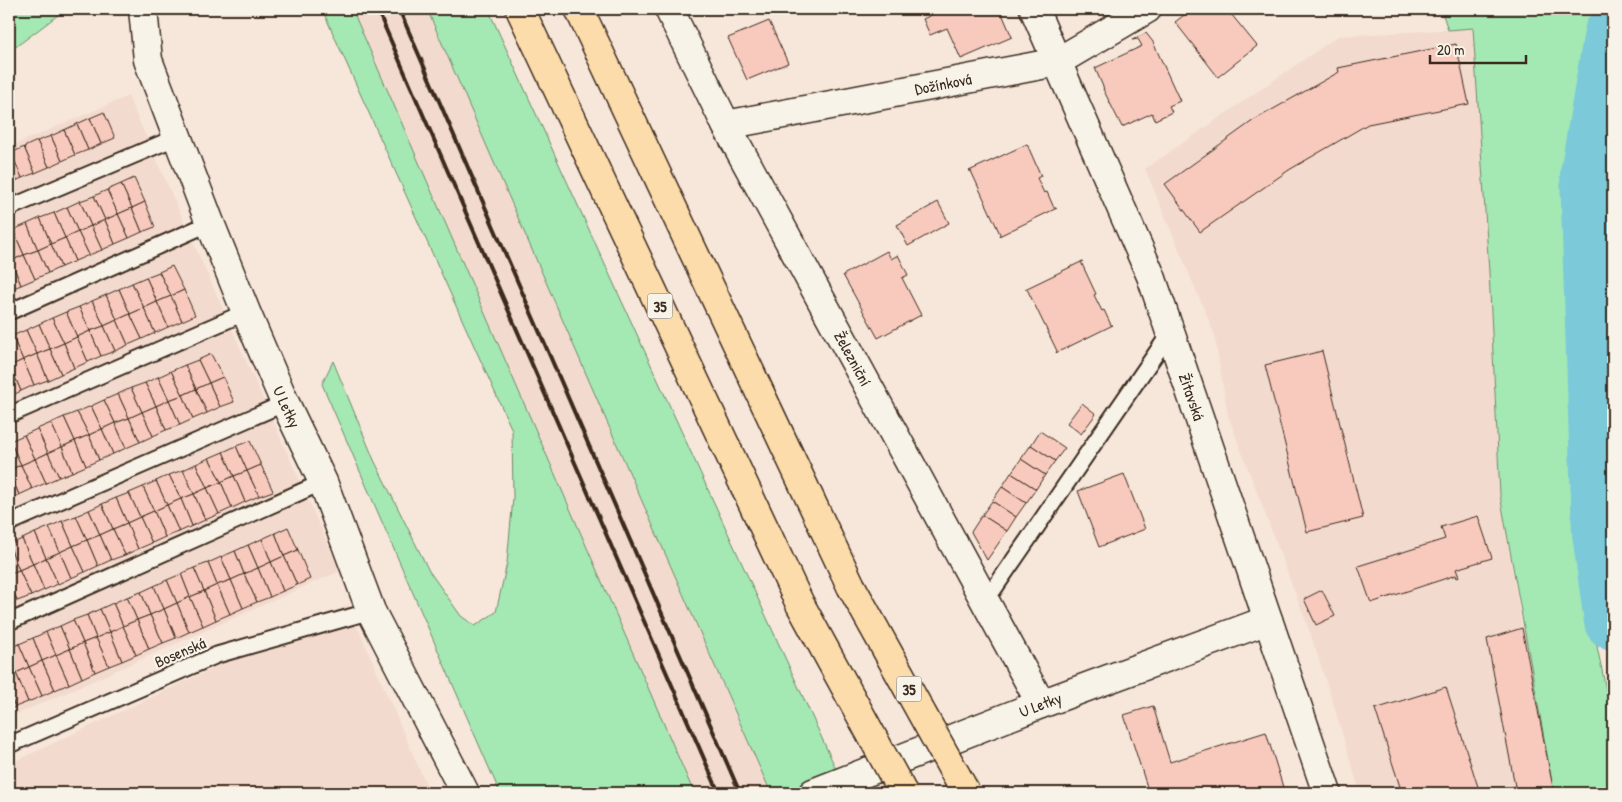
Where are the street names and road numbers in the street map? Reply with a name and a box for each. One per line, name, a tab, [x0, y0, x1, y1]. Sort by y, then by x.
street label: Dožínková	[913, 67, 973, 100]
road number: 35	[648, 294, 672, 318]
street label: Železniční	[829, 327, 877, 390]
street label: Žitavská	[1174, 370, 1210, 423]
street label: U Letky	[268, 383, 306, 432]
street label: Bosenská	[151, 631, 209, 673]
road number: 35	[896, 676, 922, 702]
street label: U Letky	[1016, 686, 1065, 722]

